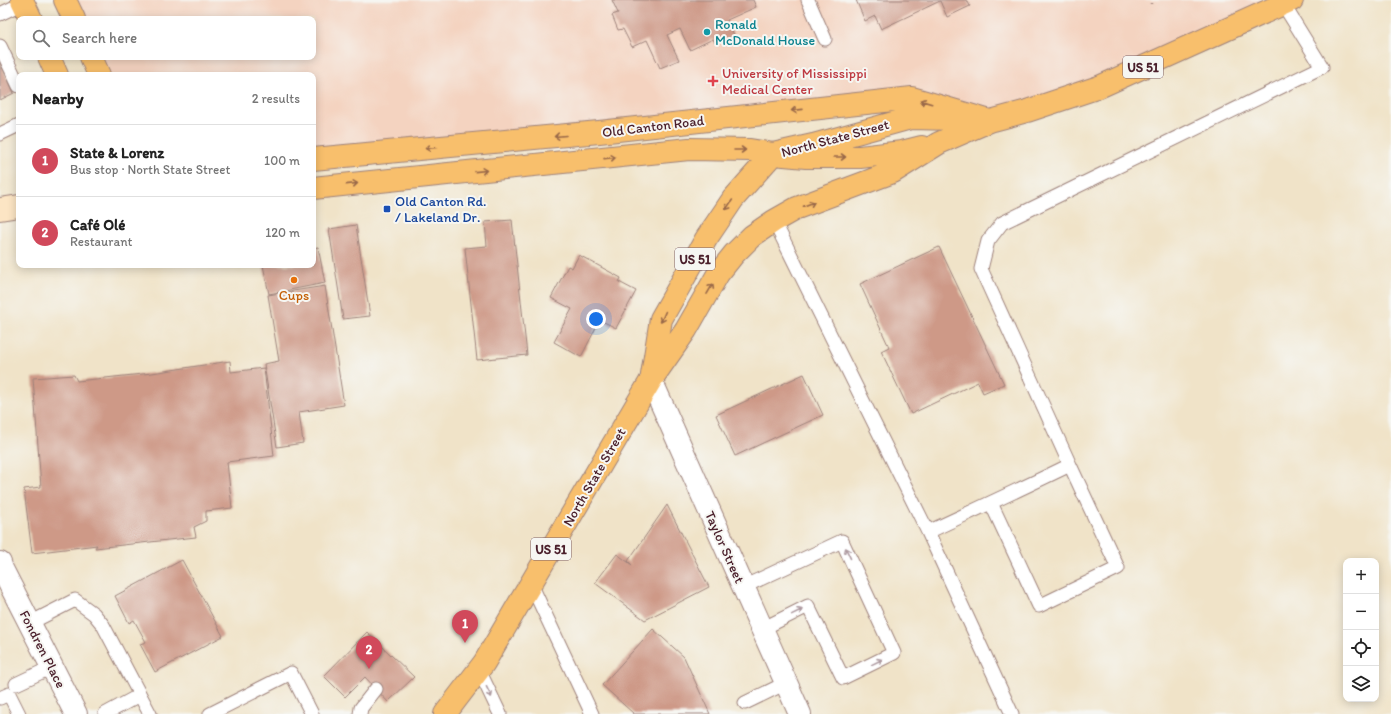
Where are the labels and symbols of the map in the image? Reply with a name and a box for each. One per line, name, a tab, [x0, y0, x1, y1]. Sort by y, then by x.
place label: Ronald McDonald House	[715, 16, 816, 49]
marker: Ronald McDonald House	[702, 27, 712, 37]
road number: US 51	[1123, 56, 1163, 78]
place label: University of Mississippi Medical Center	[722, 65, 867, 98]
marker: University of Mississippi Medical Center	[707, 75, 719, 87]
one-way arrow	[920, 98, 933, 105]
one-way arrow	[791, 106, 804, 114]
street label: Old Canton Road	[601, 112, 705, 141]
street label: North State Street	[779, 116, 891, 161]
one-way arrow	[554, 132, 567, 140]
one-way arrow	[425, 144, 438, 152]
one-way arrow	[733, 146, 746, 154]
one-way arrow	[833, 153, 846, 161]
one-way arrow	[603, 154, 616, 162]
one-way arrow	[474, 167, 487, 175]
one-way arrow	[345, 181, 358, 188]
place label: Old Canton Rd. / Lakeland Dr.	[395, 193, 487, 226]
one-way arrow	[725, 199, 733, 210]
one-way arrow	[802, 199, 814, 207]
marker: Old Canton Rd. / Lakeland Dr.	[382, 204, 392, 214]
road number: US 51	[675, 248, 715, 270]
marker: Cups	[289, 275, 299, 285]
one-way arrow	[707, 283, 715, 295]
place label: Cups	[279, 287, 309, 304]
your location	[586, 309, 606, 329]
one-way arrow	[659, 310, 666, 322]
street label: North State Street	[559, 425, 630, 529]
street label: Taylor Street	[701, 509, 748, 586]
road number: US 51	[531, 538, 571, 560]
one-way arrow	[844, 547, 851, 559]
street label: Fondren Place	[16, 607, 70, 691]
one-way arrow	[791, 608, 803, 615]
pin: 1	[452, 610, 478, 643]
pin: 2	[356, 636, 382, 669]
one-way arrow	[870, 657, 882, 665]
one-way arrow	[486, 686, 493, 698]

